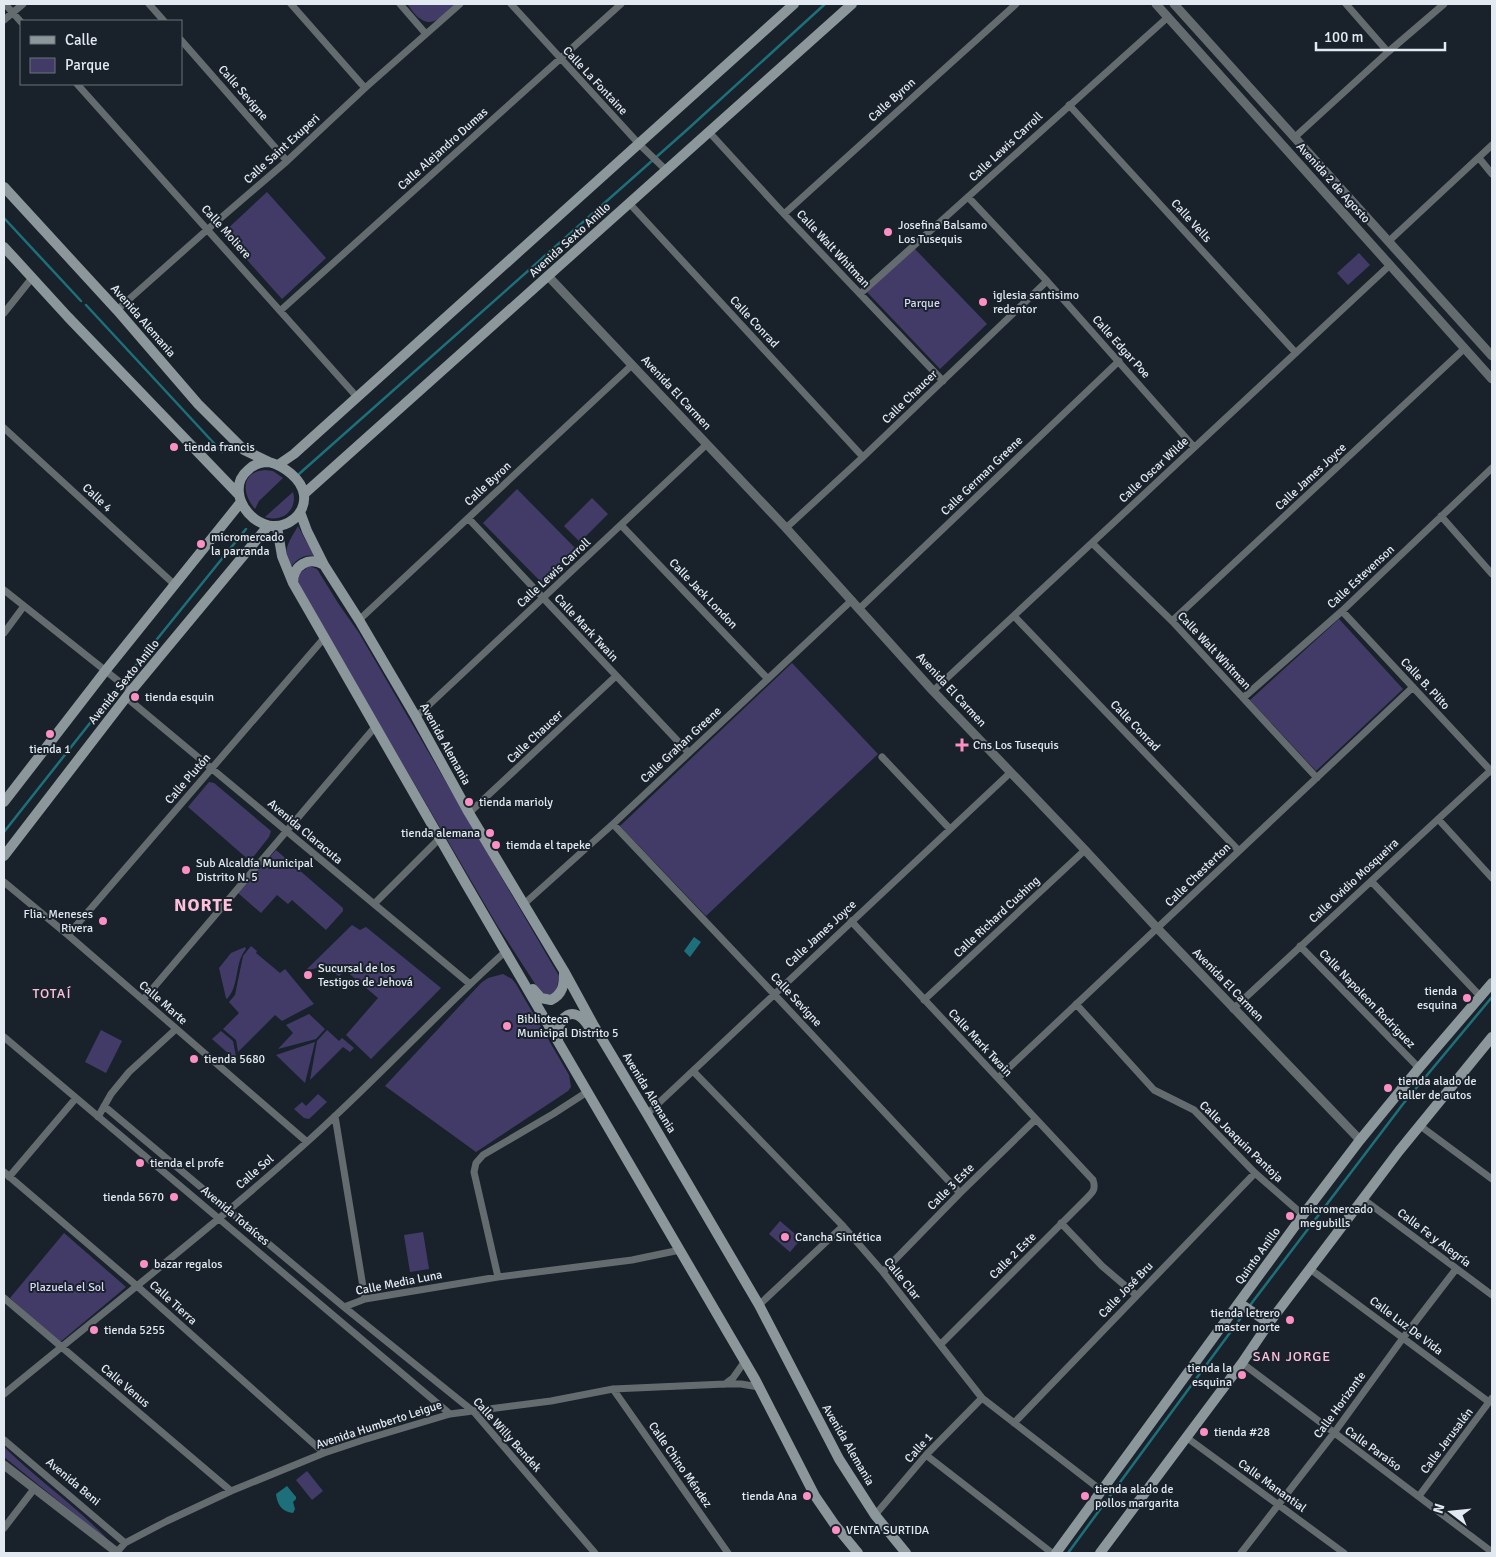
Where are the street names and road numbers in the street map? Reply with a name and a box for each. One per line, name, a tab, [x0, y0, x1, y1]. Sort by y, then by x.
street label: Calle La Fontaine	[559, 44, 631, 118]
street label: Calle Sevigne	[215, 62, 271, 124]
street label: Calle Byron	[865, 75, 919, 125]
street label: Calle Alejandro Dumas	[395, 105, 491, 193]
street label: Calle Lewis Carroll	[966, 109, 1046, 185]
street label: Calle Saint Exuperi	[241, 111, 323, 187]
street label: Avenida 2 de Agosto	[1293, 140, 1373, 226]
street label: Calle Vells	[1168, 196, 1214, 246]
street label: Avenida Sexto Anillo	[526, 199, 614, 281]
street label: Calle Moliere	[198, 202, 254, 262]
street label: Calle Walt Whitman	[793, 207, 873, 291]
street label: Avenida Alemania	[107, 282, 179, 360]
street label: Calle Conrad	[726, 293, 782, 351]
street label: Calle Edgar Poe	[1089, 312, 1153, 382]
street label: Avenida El Carmen	[638, 353, 714, 433]
street label: Calle Chaucer	[879, 367, 941, 427]
street label: Calle German Greene	[938, 433, 1026, 519]
street label: Calle Oscar Wilde	[1116, 434, 1192, 506]
street label: Calle James Joyce	[1272, 440, 1350, 514]
street label: Calle Byron	[462, 459, 514, 509]
street label: Calle 4	[79, 481, 115, 516]
street label: Calle Lewis Carroll	[514, 535, 594, 611]
street label: Calle Estevenson	[1324, 542, 1398, 612]
street label: Calle Jack London	[666, 556, 740, 632]
street label: Calle Mark Twain	[551, 591, 621, 665]
street label: Calle Walt Whitman	[1174, 609, 1254, 693]
street label: Avenida Sexto Anillo	[85, 637, 163, 727]
street label: Avenida El Carmen	[913, 650, 989, 730]
street label: Calle B. Plito	[1397, 655, 1453, 713]
street label: Calle Conrad	[1107, 697, 1163, 755]
street label: Avenida Alemania	[416, 700, 474, 788]
street label: Calle Grahan Greene	[637, 704, 725, 786]
street label: Calle Chaucer	[504, 707, 567, 767]
street label: Calle Plutón	[162, 751, 214, 807]
street label: Avenida Claracuta	[265, 796, 345, 868]
street label: Calle Ovidio Mosqueira	[1306, 836, 1402, 926]
street label: Calle Chesterton	[1162, 840, 1234, 910]
street label: Calle Richard Cushing	[951, 873, 1043, 961]
street label: Calle James Joyce	[782, 897, 860, 971]
street label: Avenida El Carmen	[1189, 945, 1267, 1025]
street label: Calle Napoleon Rodriguez	[1316, 946, 1418, 1052]
street label: Calle Sevigne	[767, 970, 825, 1030]
street label: Calle Marte	[136, 978, 190, 1028]
street label: Calle Mark Twain	[945, 1006, 1015, 1080]
street label: Avenida Alemania	[619, 1050, 679, 1136]
street label: Calle Joaquin Pantoja	[1196, 1098, 1286, 1186]
street label: Calle Sol	[233, 1151, 277, 1192]
street label: Calle 3 Este	[925, 1161, 977, 1213]
street label: Avenida Totaíces	[198, 1183, 272, 1249]
street label: Calle Fe y Alegría	[1394, 1205, 1474, 1271]
street label: Quinto Anillo	[1232, 1224, 1284, 1288]
street label: Calle 2 Este	[987, 1230, 1039, 1282]
street label: Calle Clar	[880, 1255, 924, 1304]
street label: Calle José Bru	[1095, 1259, 1157, 1321]
street label: Calle Media Luna	[354, 1267, 444, 1299]
street label: Calle Tierra	[146, 1278, 200, 1328]
street label: Calle Luz De Vida	[1366, 1293, 1446, 1359]
street label: Calle Venus	[97, 1361, 153, 1411]
street label: Calle Horizonte	[1311, 1369, 1369, 1441]
street label: Calle Willy Bendek	[470, 1395, 544, 1475]
street label: Avenida Humberto Leigue	[314, 1398, 444, 1452]
street label: Avenida Alemania	[819, 1402, 877, 1488]
street label: Calle Jerusalén	[1417, 1405, 1477, 1477]
street label: Calle Chino Méndez	[645, 1419, 715, 1511]
street label: Calle Paraíso	[1342, 1423, 1404, 1475]
street label: Calle 1	[902, 1430, 936, 1466]
street label: Avenida Beni	[43, 1455, 103, 1509]
street label: Calle Manantial	[1235, 1456, 1309, 1516]

